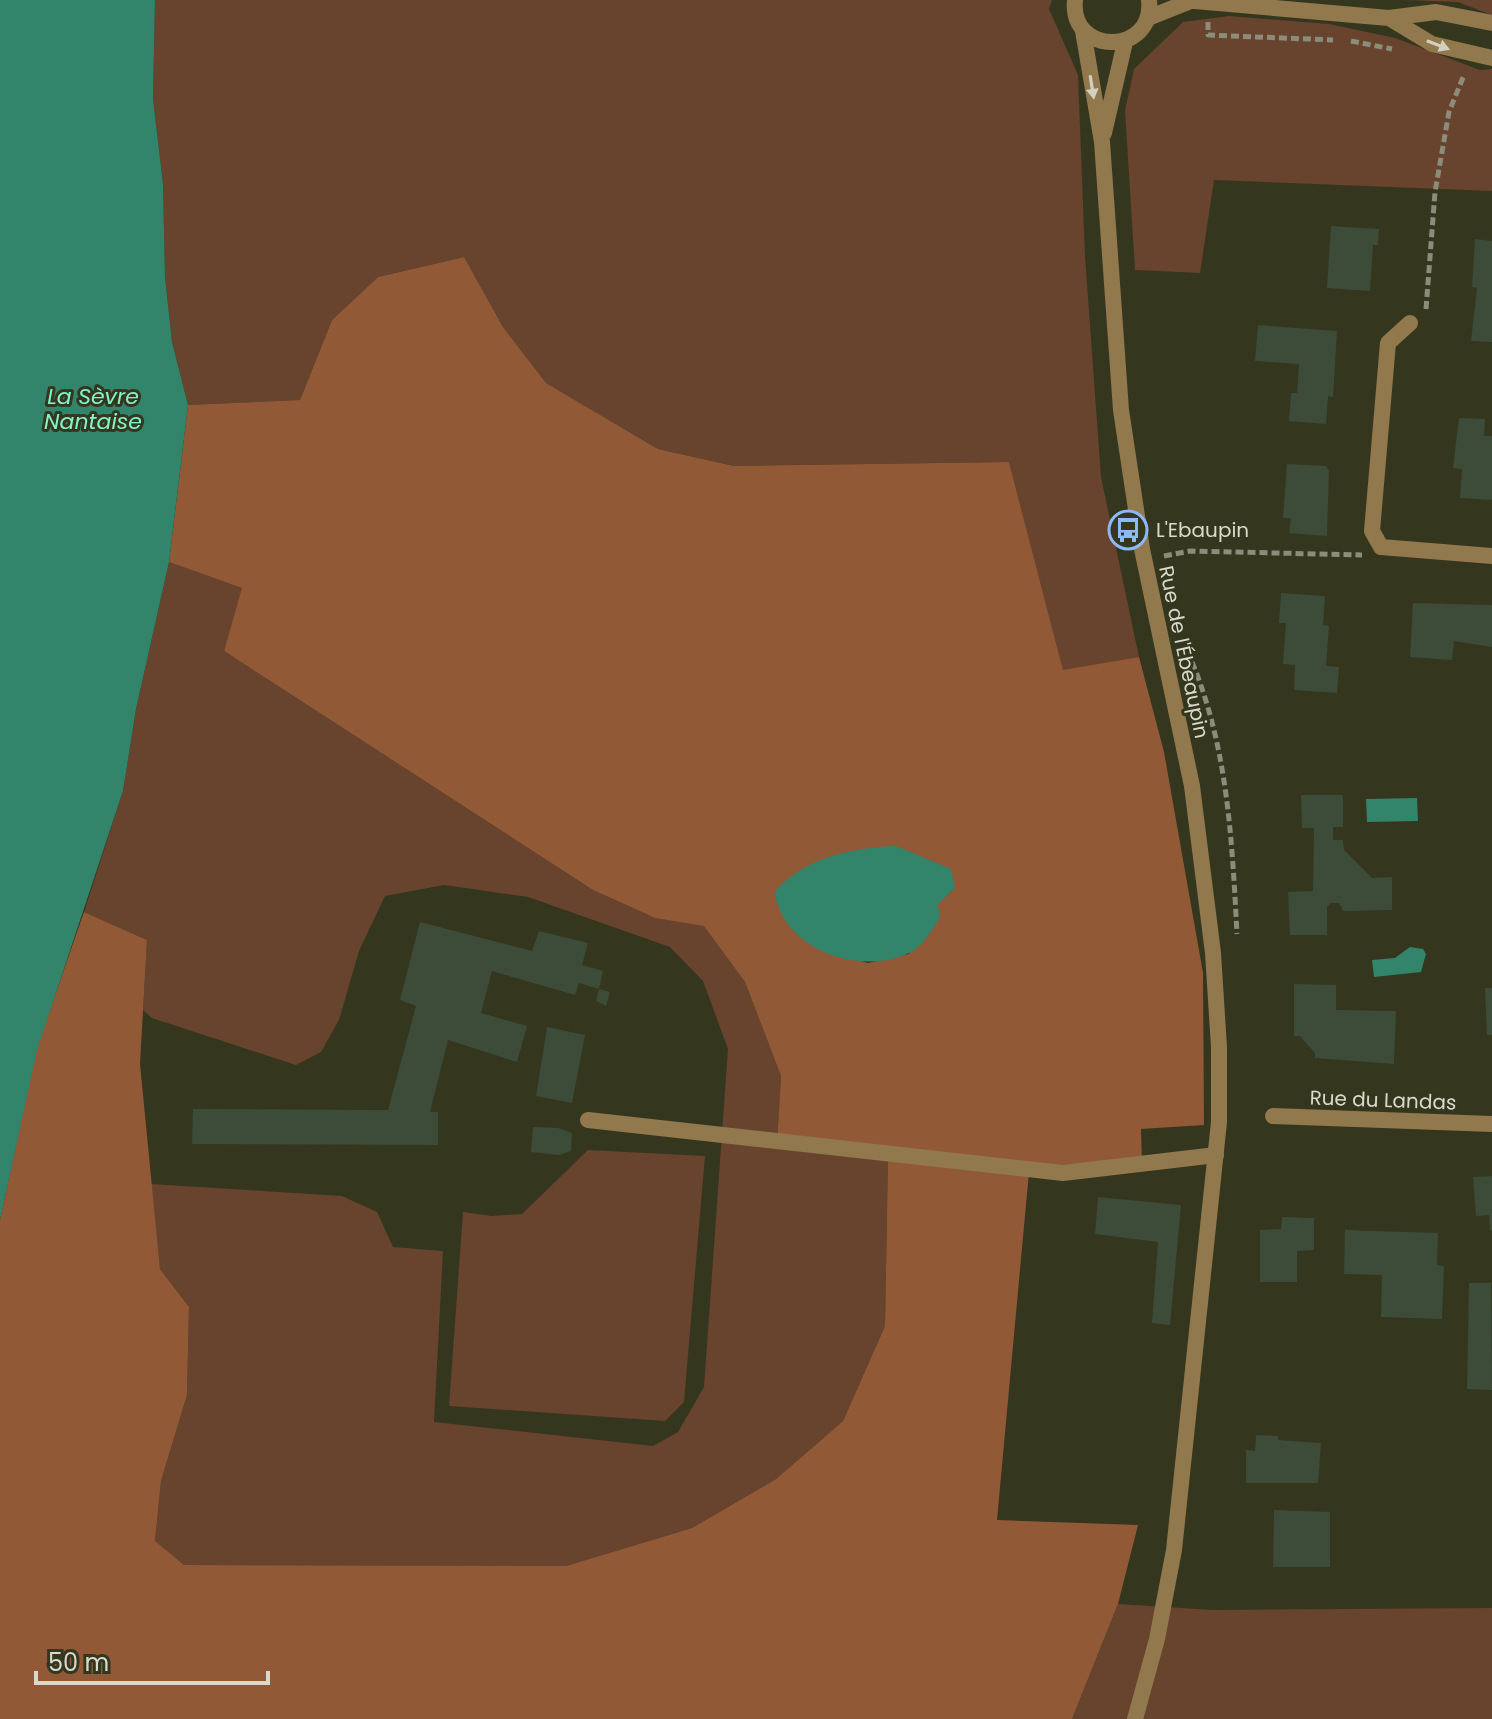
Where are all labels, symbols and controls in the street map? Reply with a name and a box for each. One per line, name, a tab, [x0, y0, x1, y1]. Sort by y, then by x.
one-way arrow	[1426, 39, 1450, 52]
one-way arrow	[1087, 74, 1099, 99]
water label: La Sèvre Nantaise	[44, 381, 142, 437]
bus stop icon: L'Ebaupin	[1107, 509, 1149, 551]
place label: L'Ebaupin	[1156, 516, 1249, 544]
street label: Rue de l'Ébeaupin	[1152, 563, 1216, 741]
street label: Rue du Landas	[1309, 1083, 1457, 1117]
scale bar	[36, 1635, 268, 1685]
text: 50 m	[48, 1646, 109, 1679]

